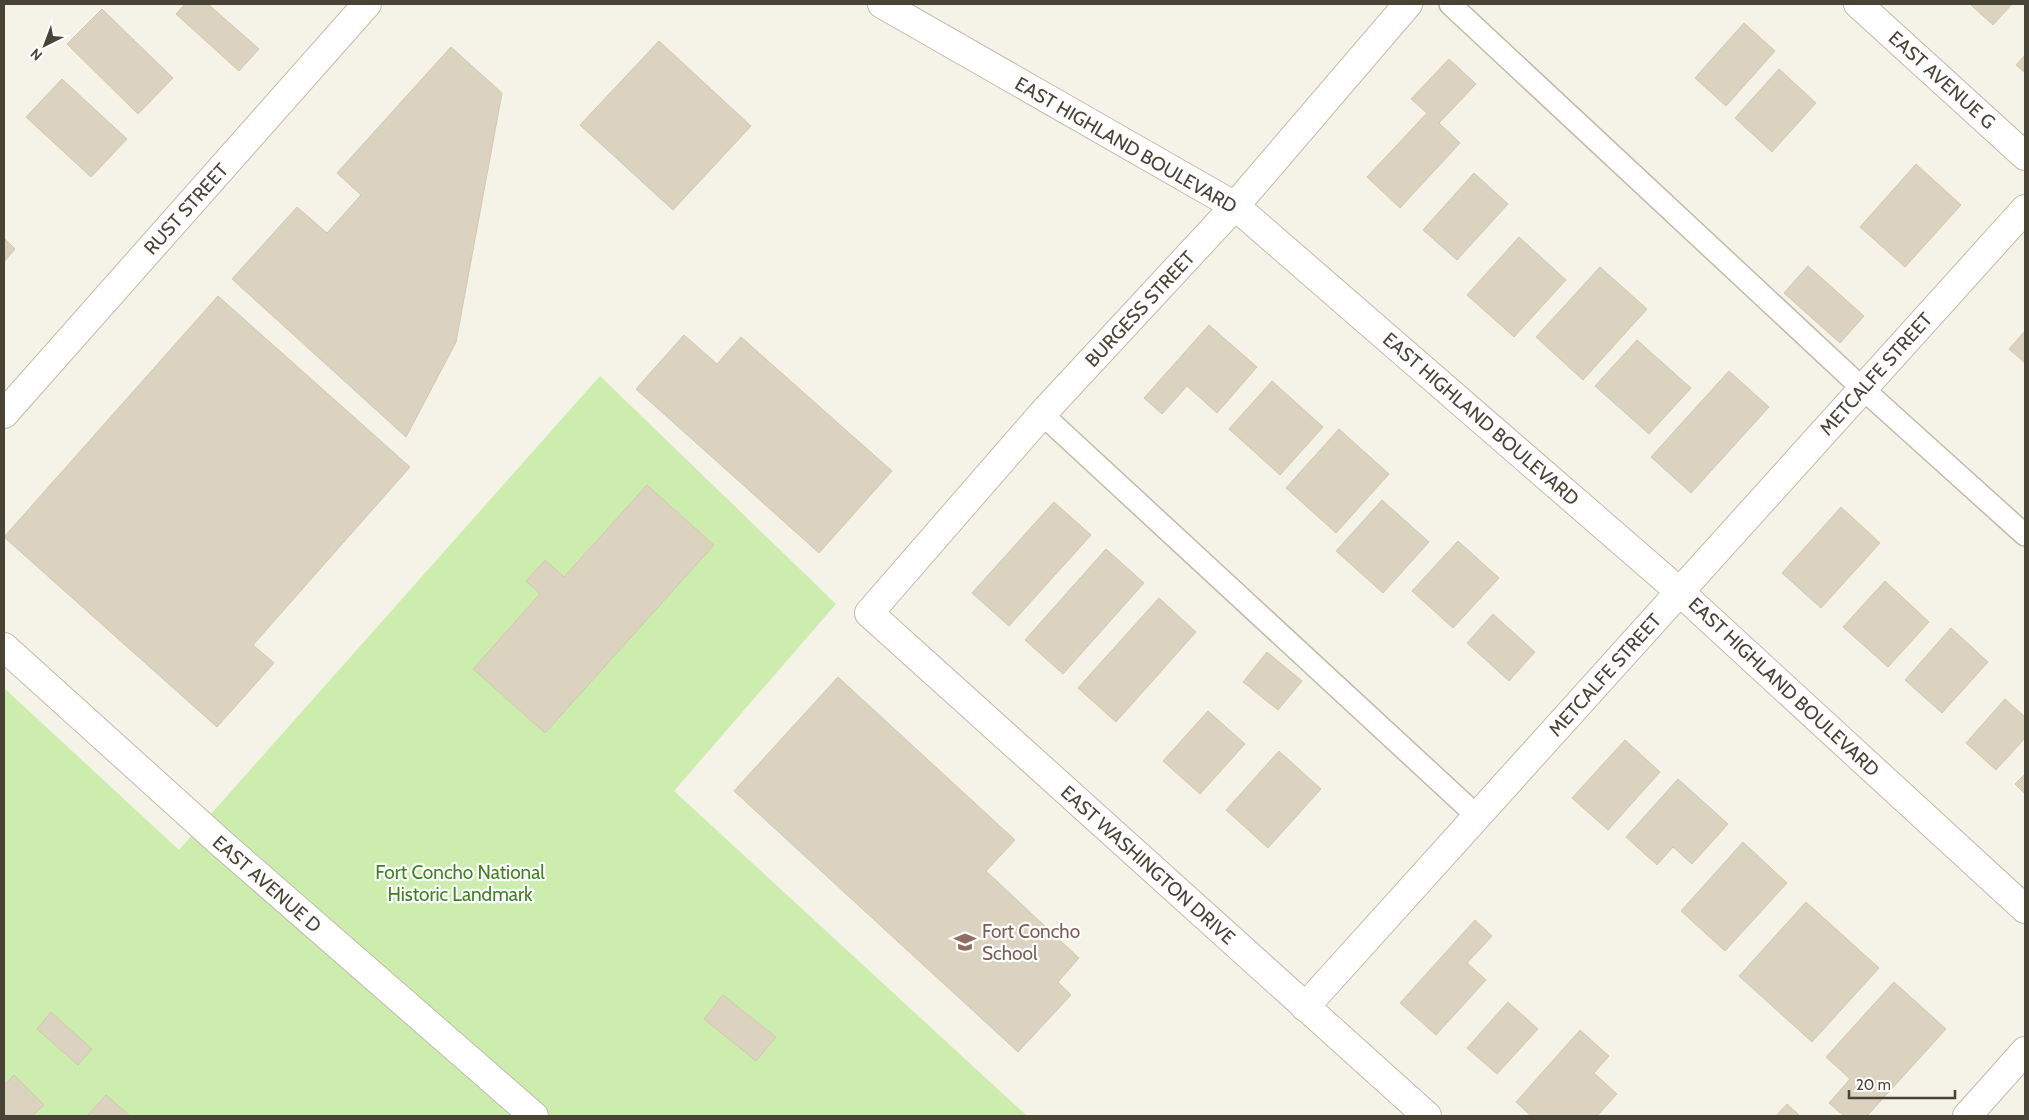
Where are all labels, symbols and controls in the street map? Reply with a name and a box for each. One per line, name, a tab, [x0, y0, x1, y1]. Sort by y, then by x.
north arrow	[20, 20, 70, 70]
street label: EAST AVENUE G	[1884, 26, 2000, 134]
text: N	[27, 45, 46, 65]
street label: EAST HIGHLAND BOULEVARD	[1011, 72, 1241, 218]
street label: RUST STREET	[139, 159, 233, 259]
street label: BURGESS STREET	[1080, 246, 1200, 372]
street label: METCALFE STREET	[1815, 308, 1937, 440]
street label: EAST HIGHLAND BOULEVARD	[1378, 328, 1584, 511]
street label: EAST HIGHLAND BOULEVARD	[1684, 593, 1884, 782]
street label: METCALFE STREET	[1544, 609, 1666, 741]
street label: EAST WASHINGTON DRIVE	[1056, 781, 1240, 949]
street label: EAST AVENUE D	[208, 831, 326, 938]
park label: Fort Concho National Historic Landmark	[375, 861, 545, 906]
place label: Fort Concho School	[982, 920, 1080, 965]
school or university icon: Fort Concho School	[952, 929, 978, 955]
scale bar	[1849, 1068, 1955, 1100]
text: 20 m	[1856, 1076, 1891, 1094]

